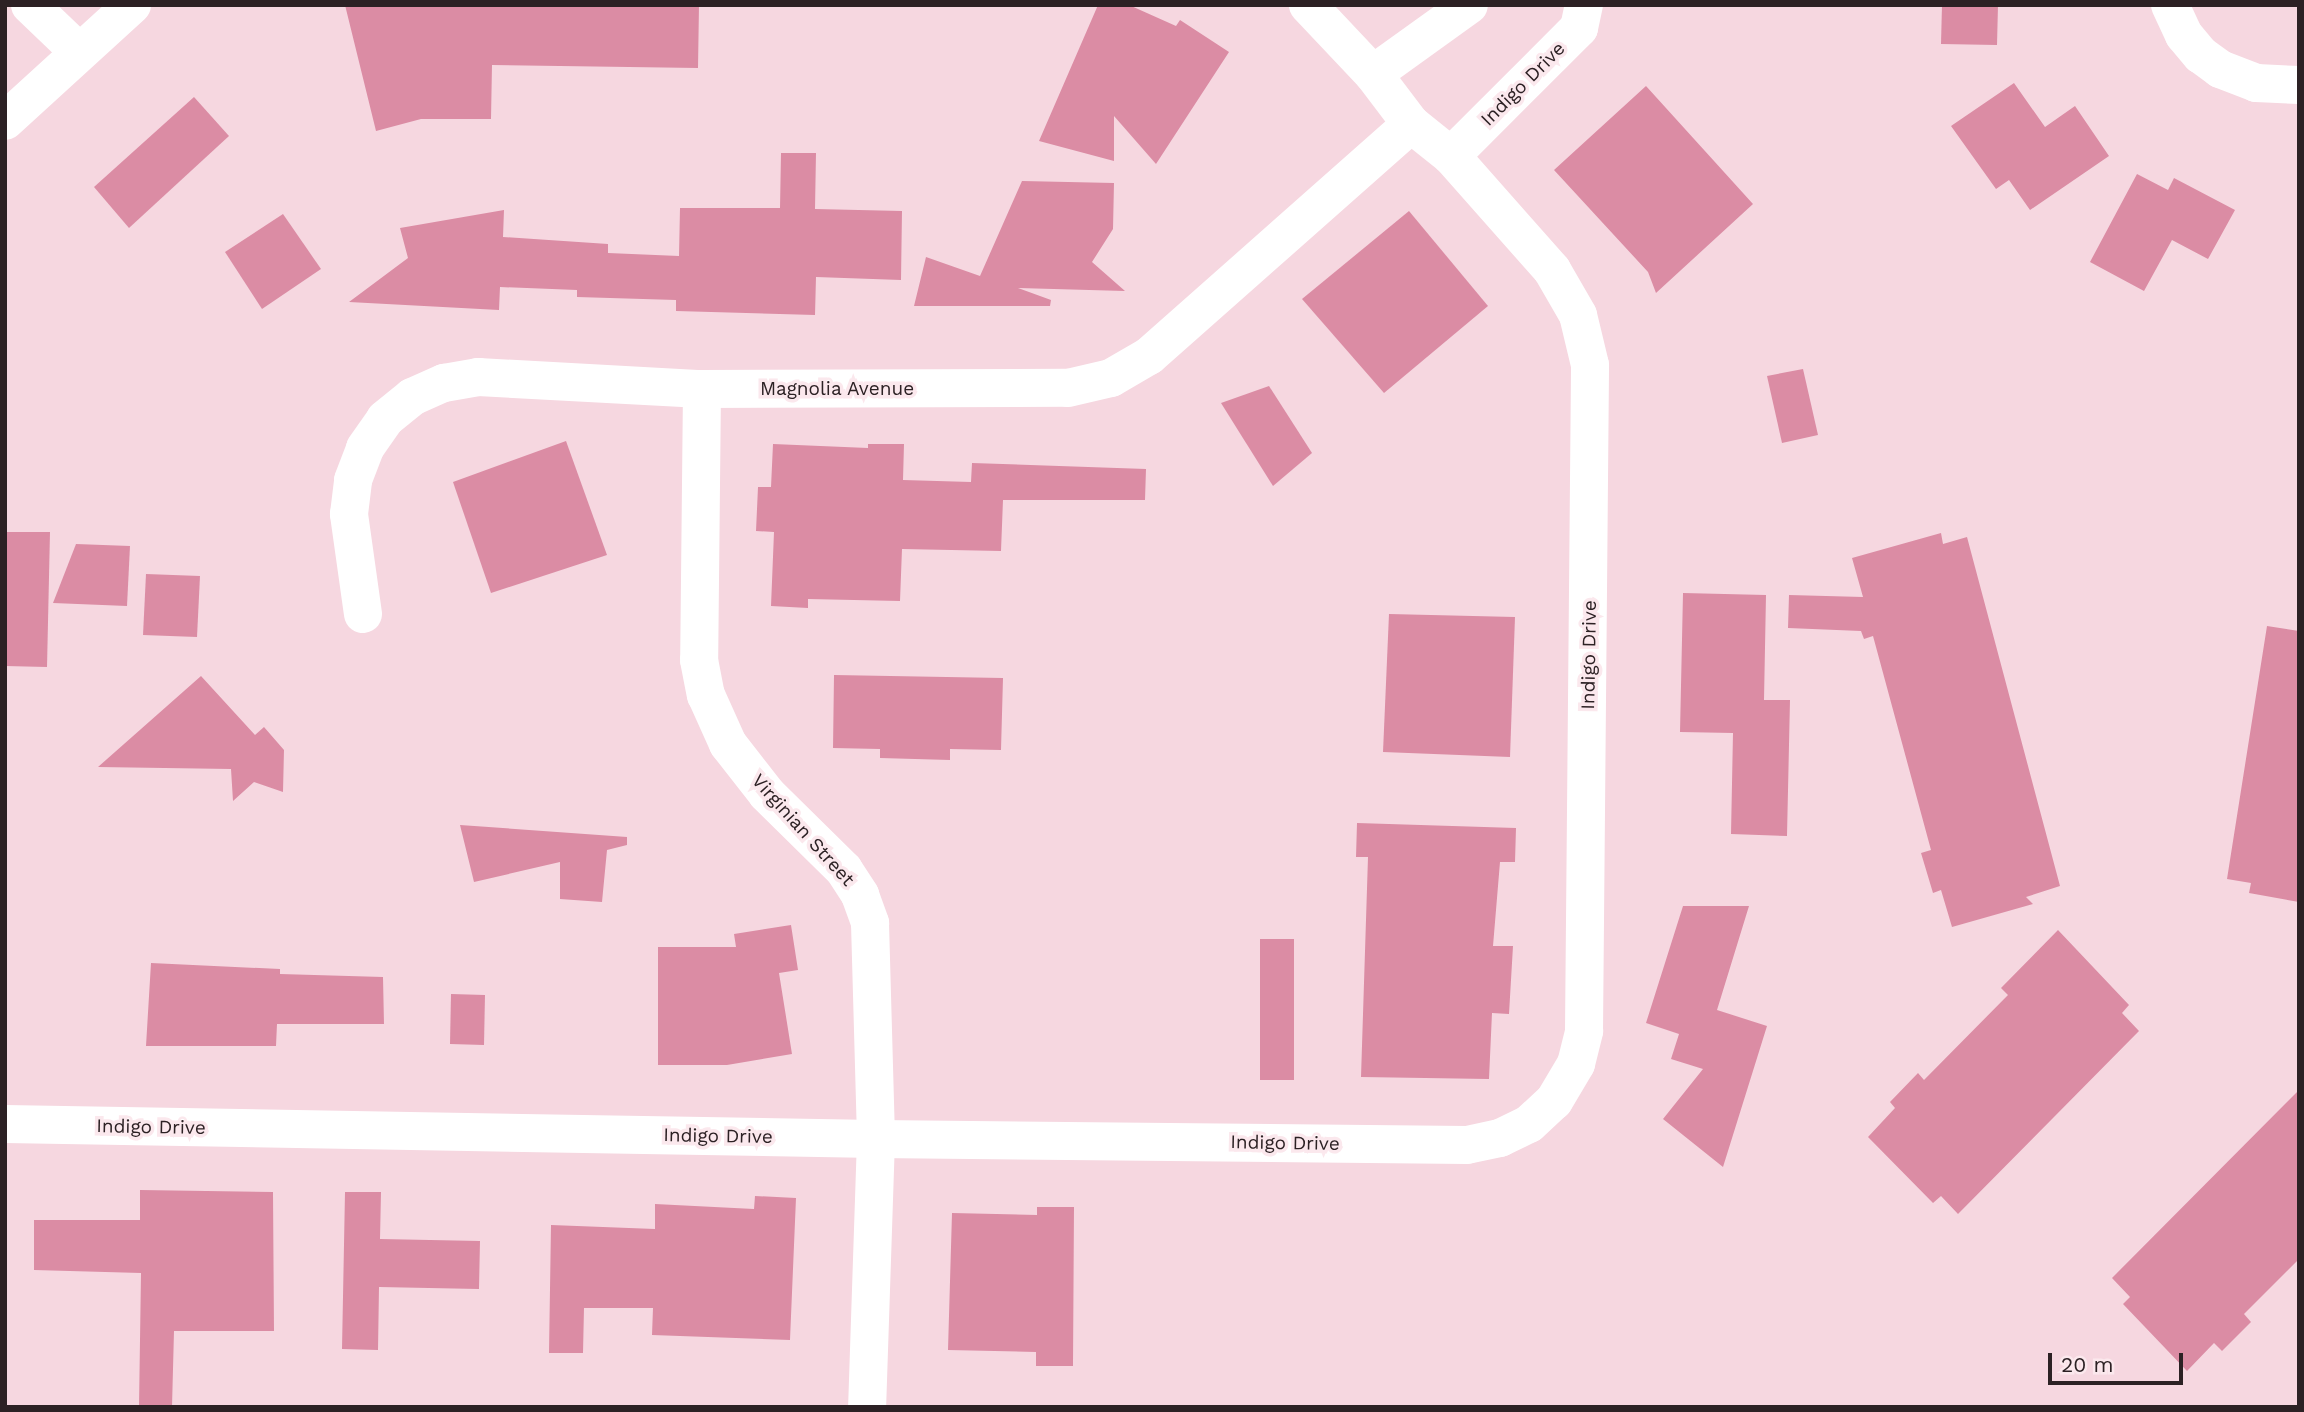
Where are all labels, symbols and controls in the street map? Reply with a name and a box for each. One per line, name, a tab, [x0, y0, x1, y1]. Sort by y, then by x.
street label: Indigo Drive	[1476, 37, 1570, 131]
street label: Magnolia Avenue	[759, 378, 915, 400]
street label: Indigo Drive	[1577, 600, 1601, 710]
street label: Virginian Street	[747, 769, 859, 891]
street label: Indigo Drive	[96, 1115, 206, 1139]
street label: Indigo Drive	[663, 1124, 773, 1148]
street label: Indigo Drive	[1230, 1131, 1340, 1155]
scale bar	[2052, 1338, 2187, 1382]
text: 20 m	[2061, 1352, 2113, 1377]

